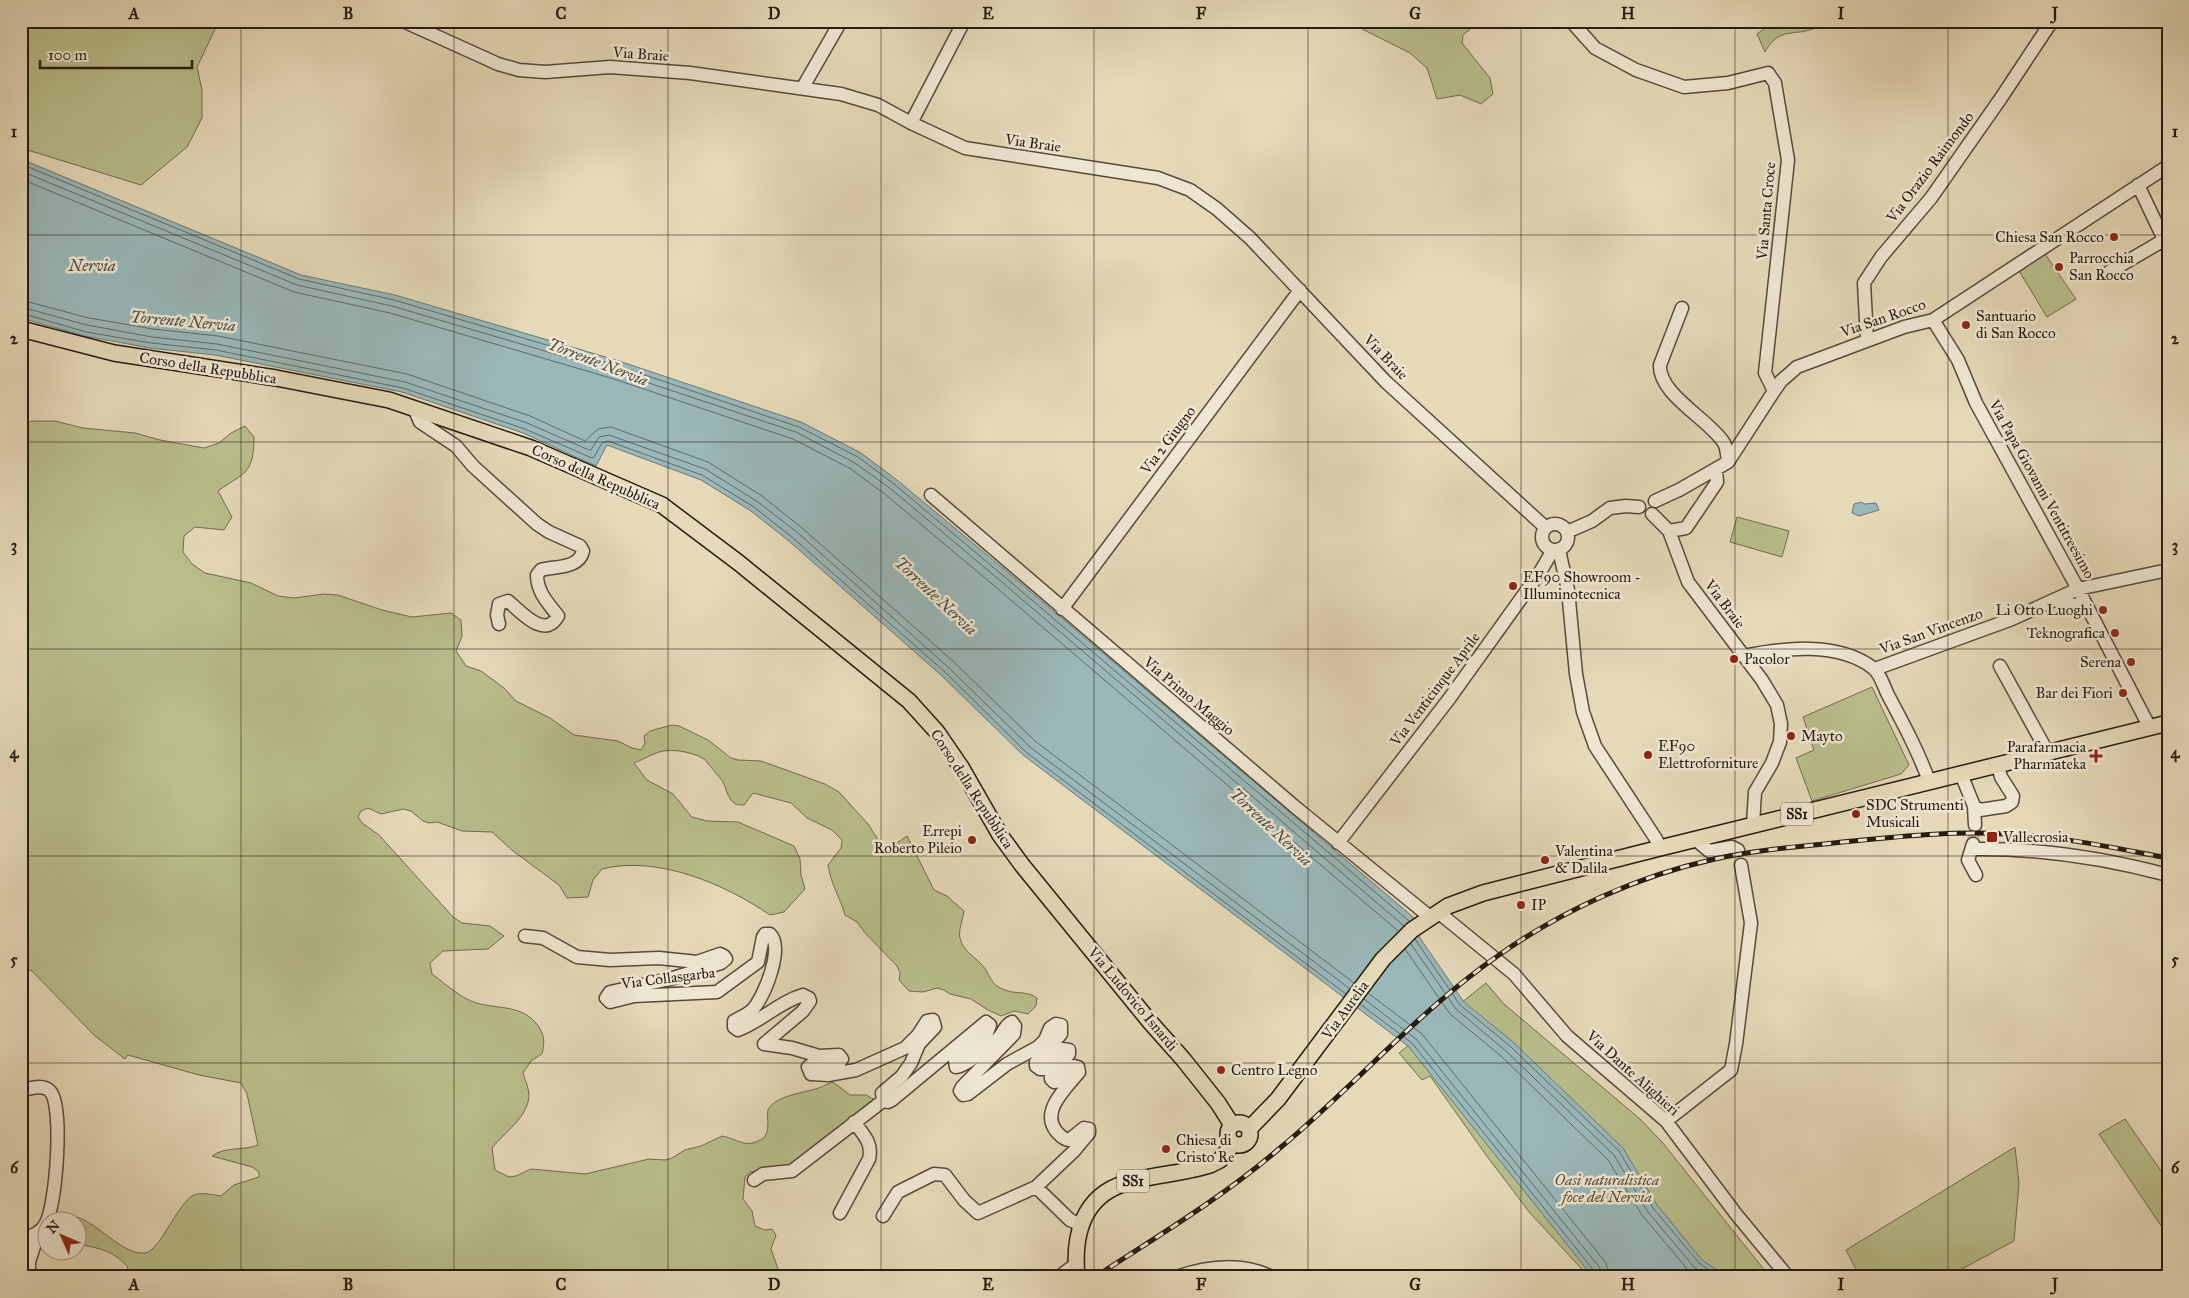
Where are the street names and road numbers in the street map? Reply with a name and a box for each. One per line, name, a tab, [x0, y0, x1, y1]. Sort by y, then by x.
street label: Via Braie	[611, 43, 670, 65]
street label: Via Orazio Raimondo	[1882, 108, 1978, 227]
street label: Via Braie	[1003, 130, 1062, 156]
street label: Via Santa Croce	[1753, 161, 1779, 262]
street label: Via San Rocco	[1837, 295, 1928, 341]
street label: Via Braie	[1359, 330, 1412, 383]
street label: Corso della Repubblica	[138, 348, 279, 388]
street label: Via Papa Giovanni Ventitreesimo	[1985, 396, 2099, 582]
street label: Via 2 Giugno	[1136, 402, 1200, 478]
street label: Corso della Repubblica	[529, 441, 664, 514]
street label: Via Braie	[1700, 575, 1749, 632]
street label: Via San Vincenzo	[1876, 604, 1985, 658]
street label: Via Venticinque Aprile	[1386, 629, 1484, 751]
street label: Via Primo Maggio	[1139, 652, 1238, 740]
street label: Corso della Repubblica	[927, 726, 1018, 853]
road number: SS1	[1781, 802, 1813, 826]
street label: Via Ludovico Isnardi	[1084, 943, 1182, 1055]
street label: Via Collasgarba	[619, 963, 717, 993]
street label: Via Aurelia	[1317, 977, 1373, 1044]
street label: Via Dante Alighieri	[1582, 1026, 1683, 1119]
road number: SS1	[1117, 1170, 1149, 1192]

